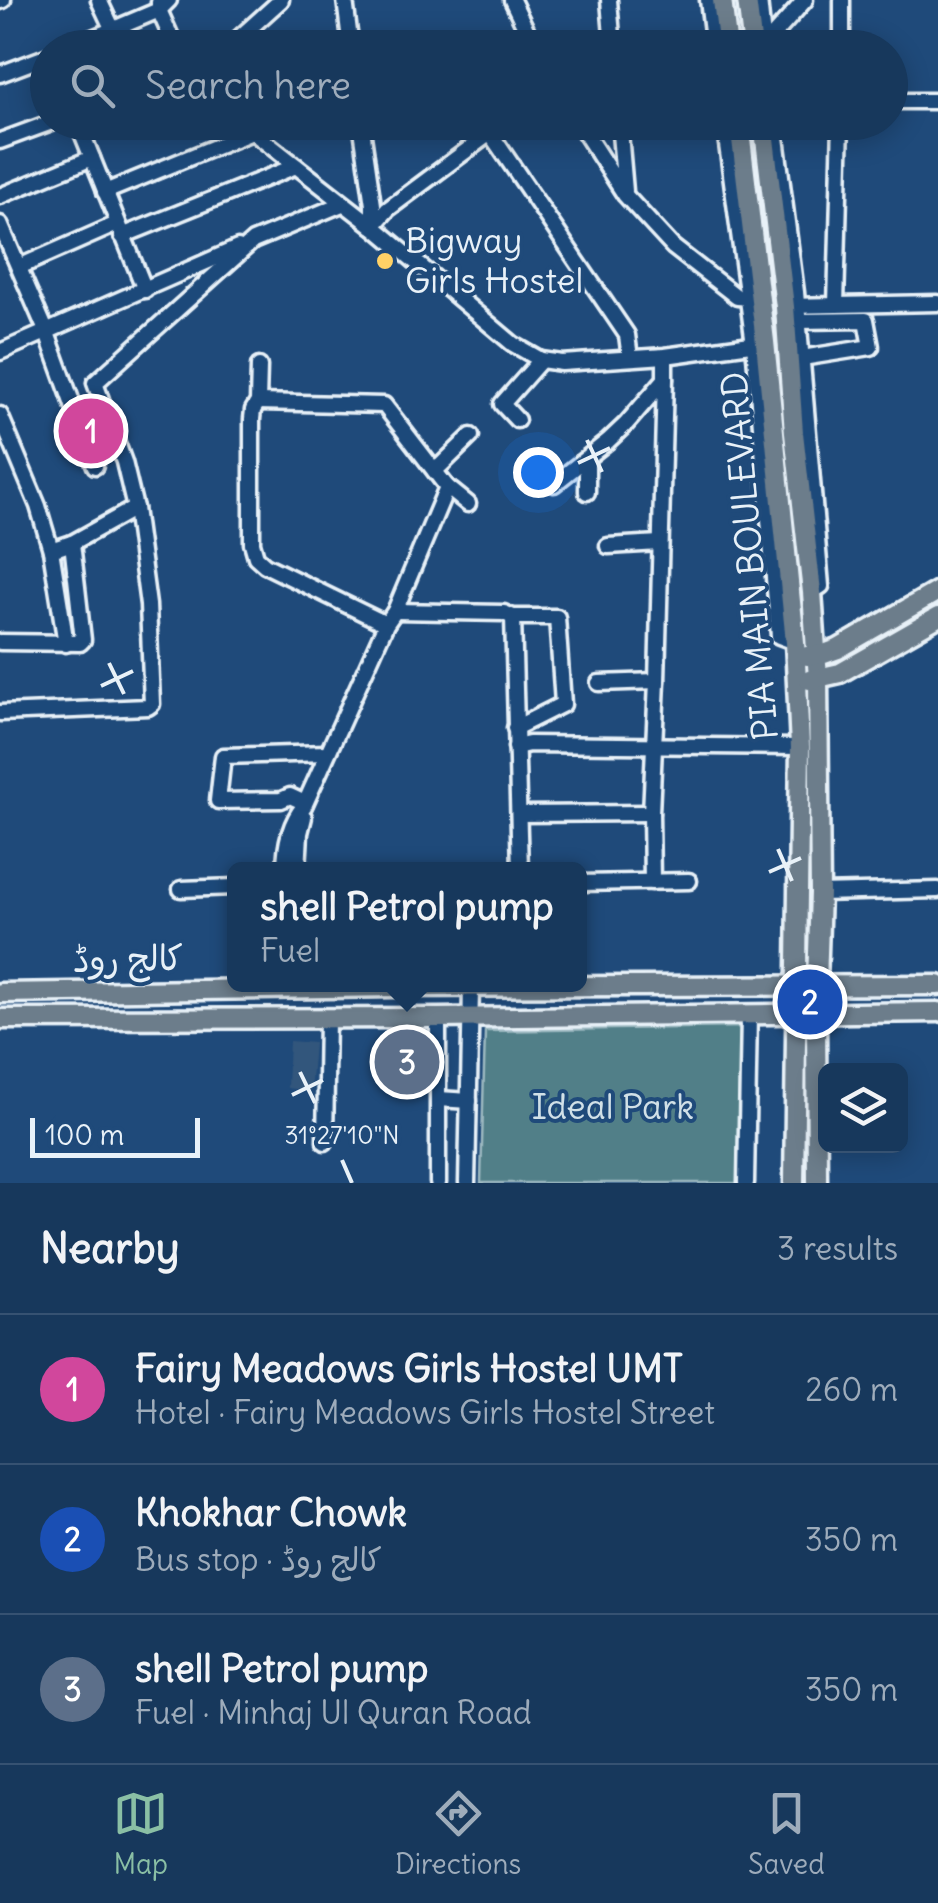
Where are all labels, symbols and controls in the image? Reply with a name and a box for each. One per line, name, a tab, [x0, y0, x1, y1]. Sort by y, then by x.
search box	[30, 30, 908, 140]
icon: search	[65, 58, 120, 113]
text: Search here	[145, 62, 351, 109]
place label: Bigway Girls Hostel	[405, 218, 583, 302]
marker: Bigway Girls Hostel	[374, 250, 396, 272]
street label: PIA MAIN BOULEVARD	[711, 370, 787, 742]
pin: 1	[58, 394, 124, 468]
your location	[513, 447, 564, 498]
popup	[227, 862, 587, 992]
text: shell Petrol pump	[260, 883, 554, 930]
text: Fuel	[260, 930, 320, 971]
street label: کالج روڈ	[72, 935, 184, 984]
pin: 2	[778, 964, 842, 1040]
pin: 3	[374, 1024, 440, 1100]
map controls	[818, 1063, 908, 1153]
button: layers	[818, 1063, 908, 1153]
park label: Ideal Park	[532, 1084, 694, 1128]
scale bar	[30, 1113, 200, 1158]
text: 100 m	[45, 1117, 124, 1153]
text: 31°27'10"N	[284, 1119, 400, 1151]
text: Nearby	[40, 1222, 179, 1274]
text: 3 results	[777, 1228, 898, 1269]
text: Fairy Meadows Girls Hostel UMT	[135, 1345, 683, 1392]
text: 1	[66, 1369, 79, 1410]
text: 260 m	[805, 1369, 898, 1410]
text: Hotel · Fairy Meadows Girls Hostel Street	[135, 1392, 715, 1433]
text: Khokhar Chowk	[135, 1489, 407, 1536]
text: 2	[64, 1519, 81, 1560]
text: 350 m	[805, 1519, 898, 1560]
text: Bus stop · کالج روڈ	[135, 1539, 382, 1580]
text: shell Petrol pump	[135, 1645, 428, 1692]
text: 3	[63, 1669, 82, 1710]
text: 350 m	[805, 1669, 898, 1710]
text: Fuel · Minhaj Ul Quran Road	[135, 1692, 532, 1733]
tab: Map	[113, 1786, 168, 1882]
tab: Directions	[395, 1786, 521, 1882]
tab: Saved	[748, 1786, 825, 1882]

